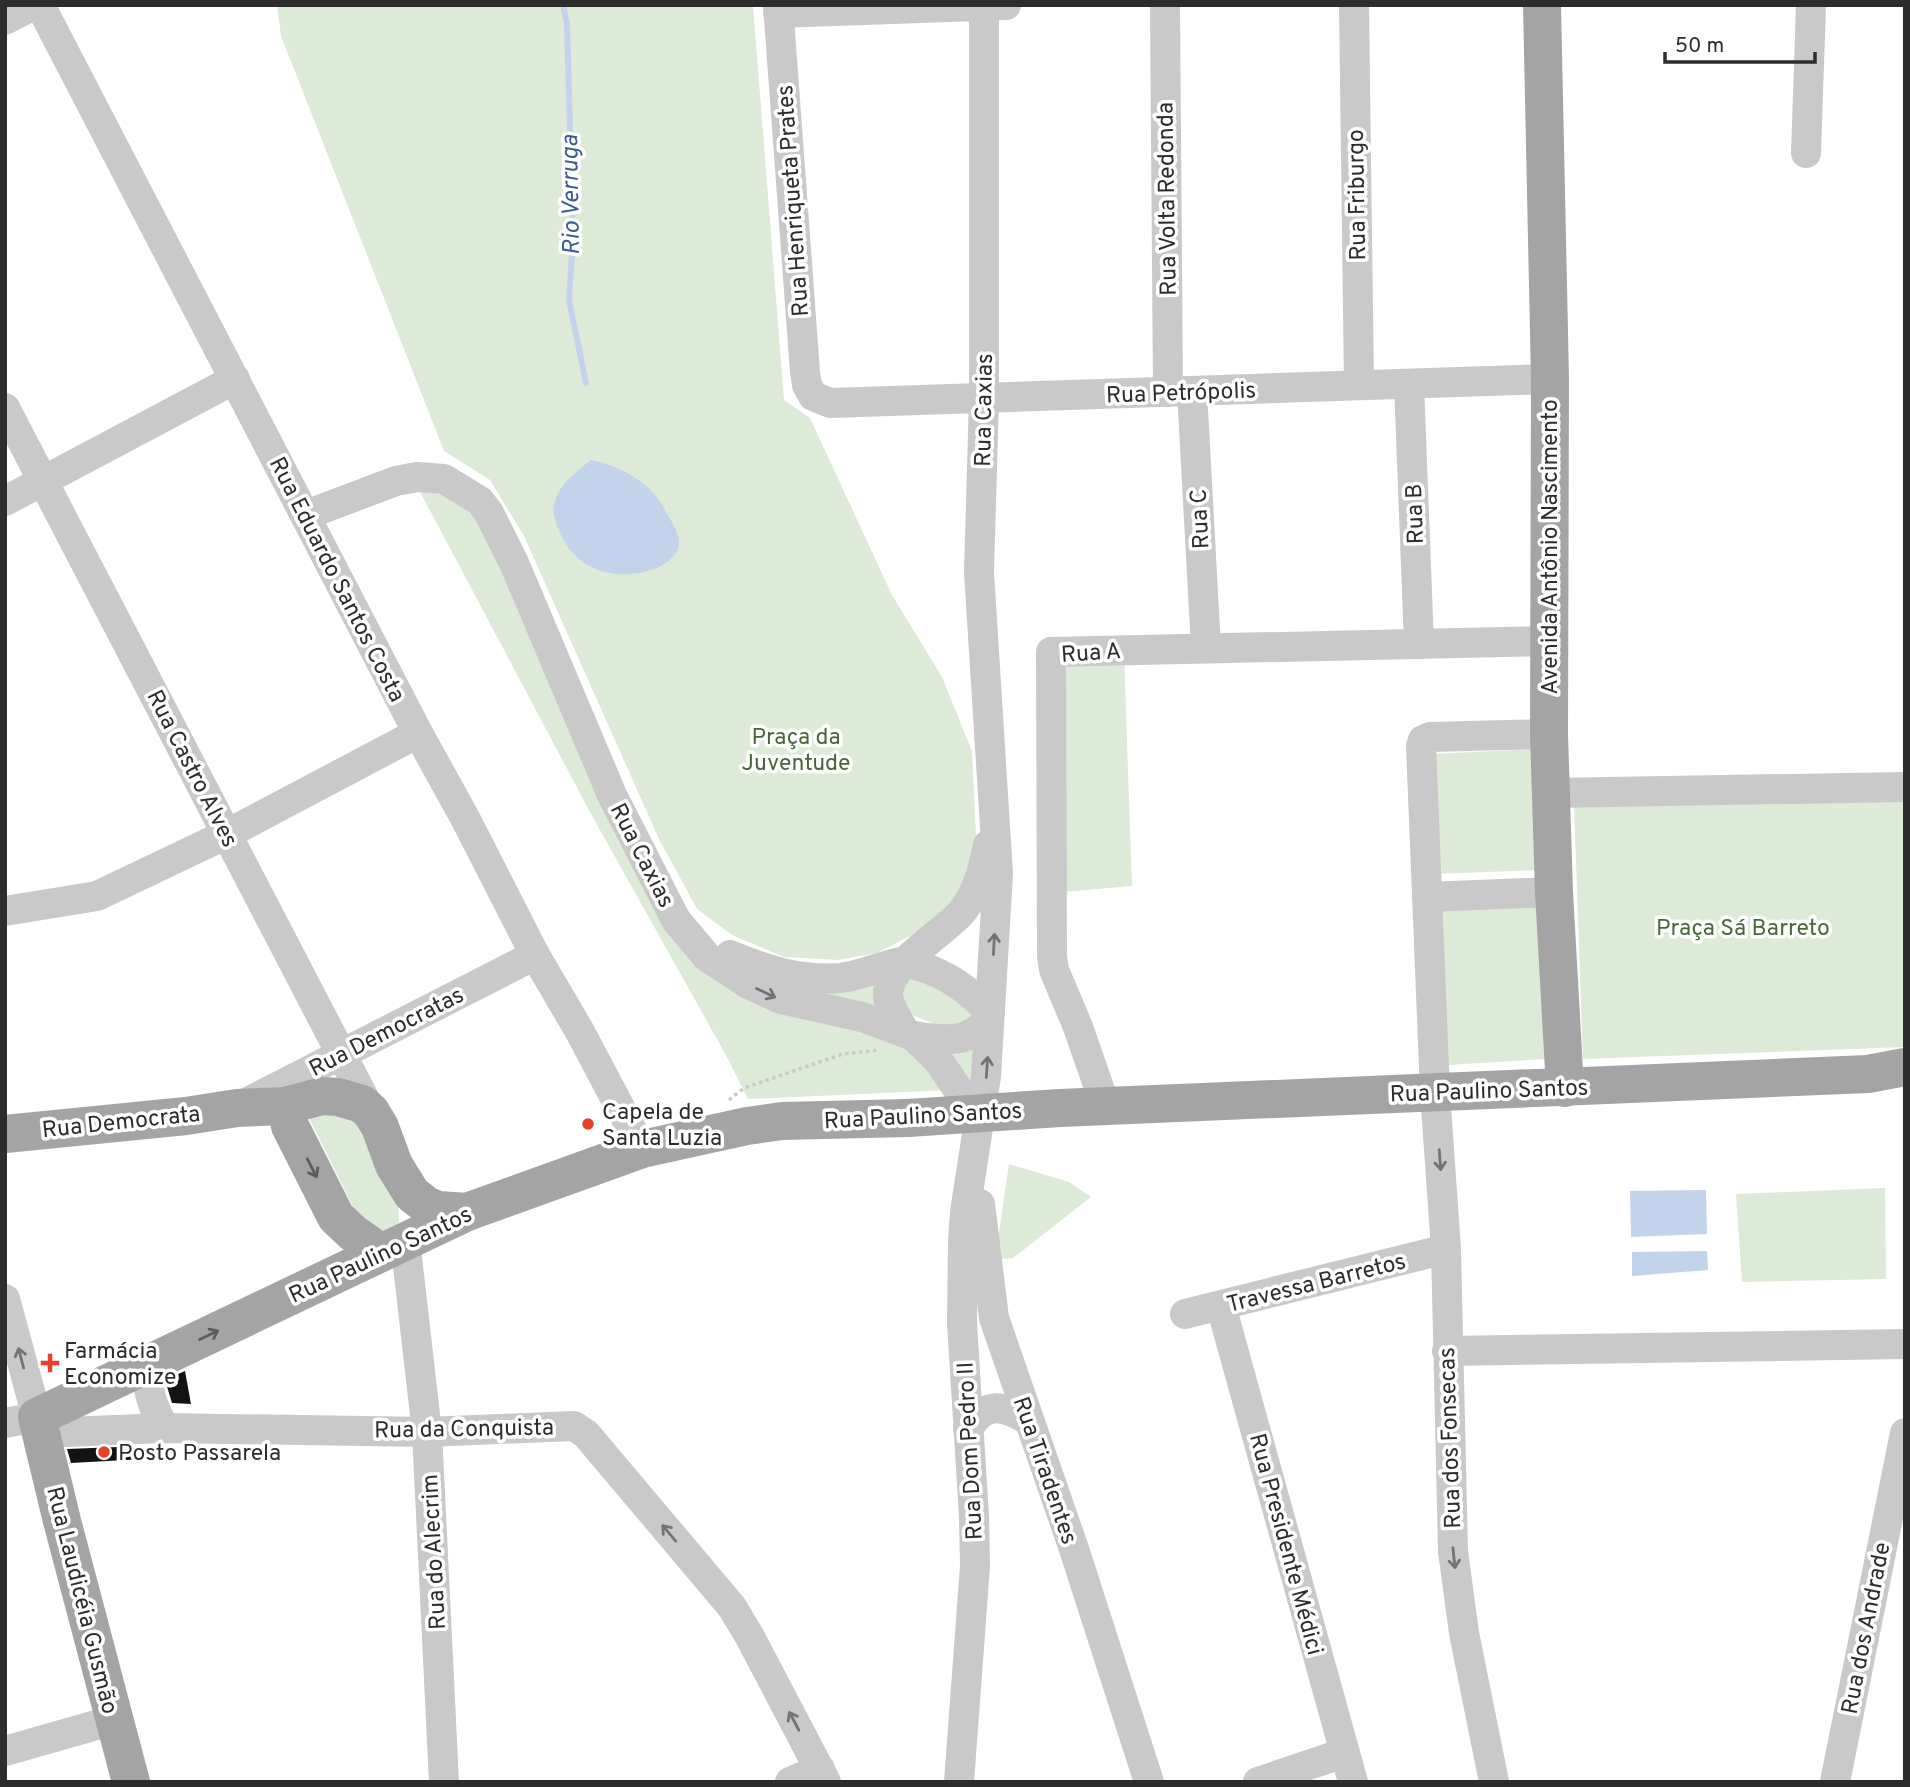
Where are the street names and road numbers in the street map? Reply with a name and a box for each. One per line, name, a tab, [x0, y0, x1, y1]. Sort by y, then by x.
street label: Rua Henriqueta Prates	[772, 84, 817, 318]
street label: Rua Volta Redonda	[1152, 102, 1185, 296]
street label: Rua Friburgo	[1343, 129, 1374, 261]
street label: Rua Caxias	[970, 353, 1001, 467]
street label: Rua Petrópolis	[1106, 377, 1257, 412]
street label: Avenida Antônio Nascimento	[1537, 399, 1566, 695]
street label: Rua Eduardo Santos Costa	[261, 453, 410, 708]
street label: Rua B	[1401, 483, 1432, 545]
street label: Rua C	[1185, 488, 1218, 550]
street label: Rua A	[1060, 638, 1122, 671]
street label: Rua Castro Alves	[139, 686, 243, 853]
street label: Rua Caxias	[602, 799, 679, 913]
street label: Rua Democratas	[305, 982, 469, 1085]
street label: Rua Paulino Santos	[1389, 1075, 1589, 1110]
street label: Rua Paulino Santos	[823, 1098, 1023, 1137]
street label: Rua Democrata	[41, 1101, 202, 1146]
street label: Rua Paulino Santos	[285, 1201, 477, 1311]
street label: Travessa Barretos	[1224, 1248, 1409, 1321]
street label: Rua dos Fonsecas	[1434, 1347, 1469, 1529]
street label: Rua Dom Pedro II	[952, 1361, 991, 1541]
street label: Rua Tiradentes	[1005, 1393, 1082, 1549]
street label: Rua da Conquista	[374, 1414, 554, 1447]
street label: Rua Presidente Médici	[1241, 1430, 1328, 1659]
street label: Rua do Alecrim	[417, 1473, 454, 1630]
street label: Rua Laudicéia Gusmão	[38, 1484, 123, 1717]
street label: Rua dos Andrade	[1837, 1540, 1898, 1717]

